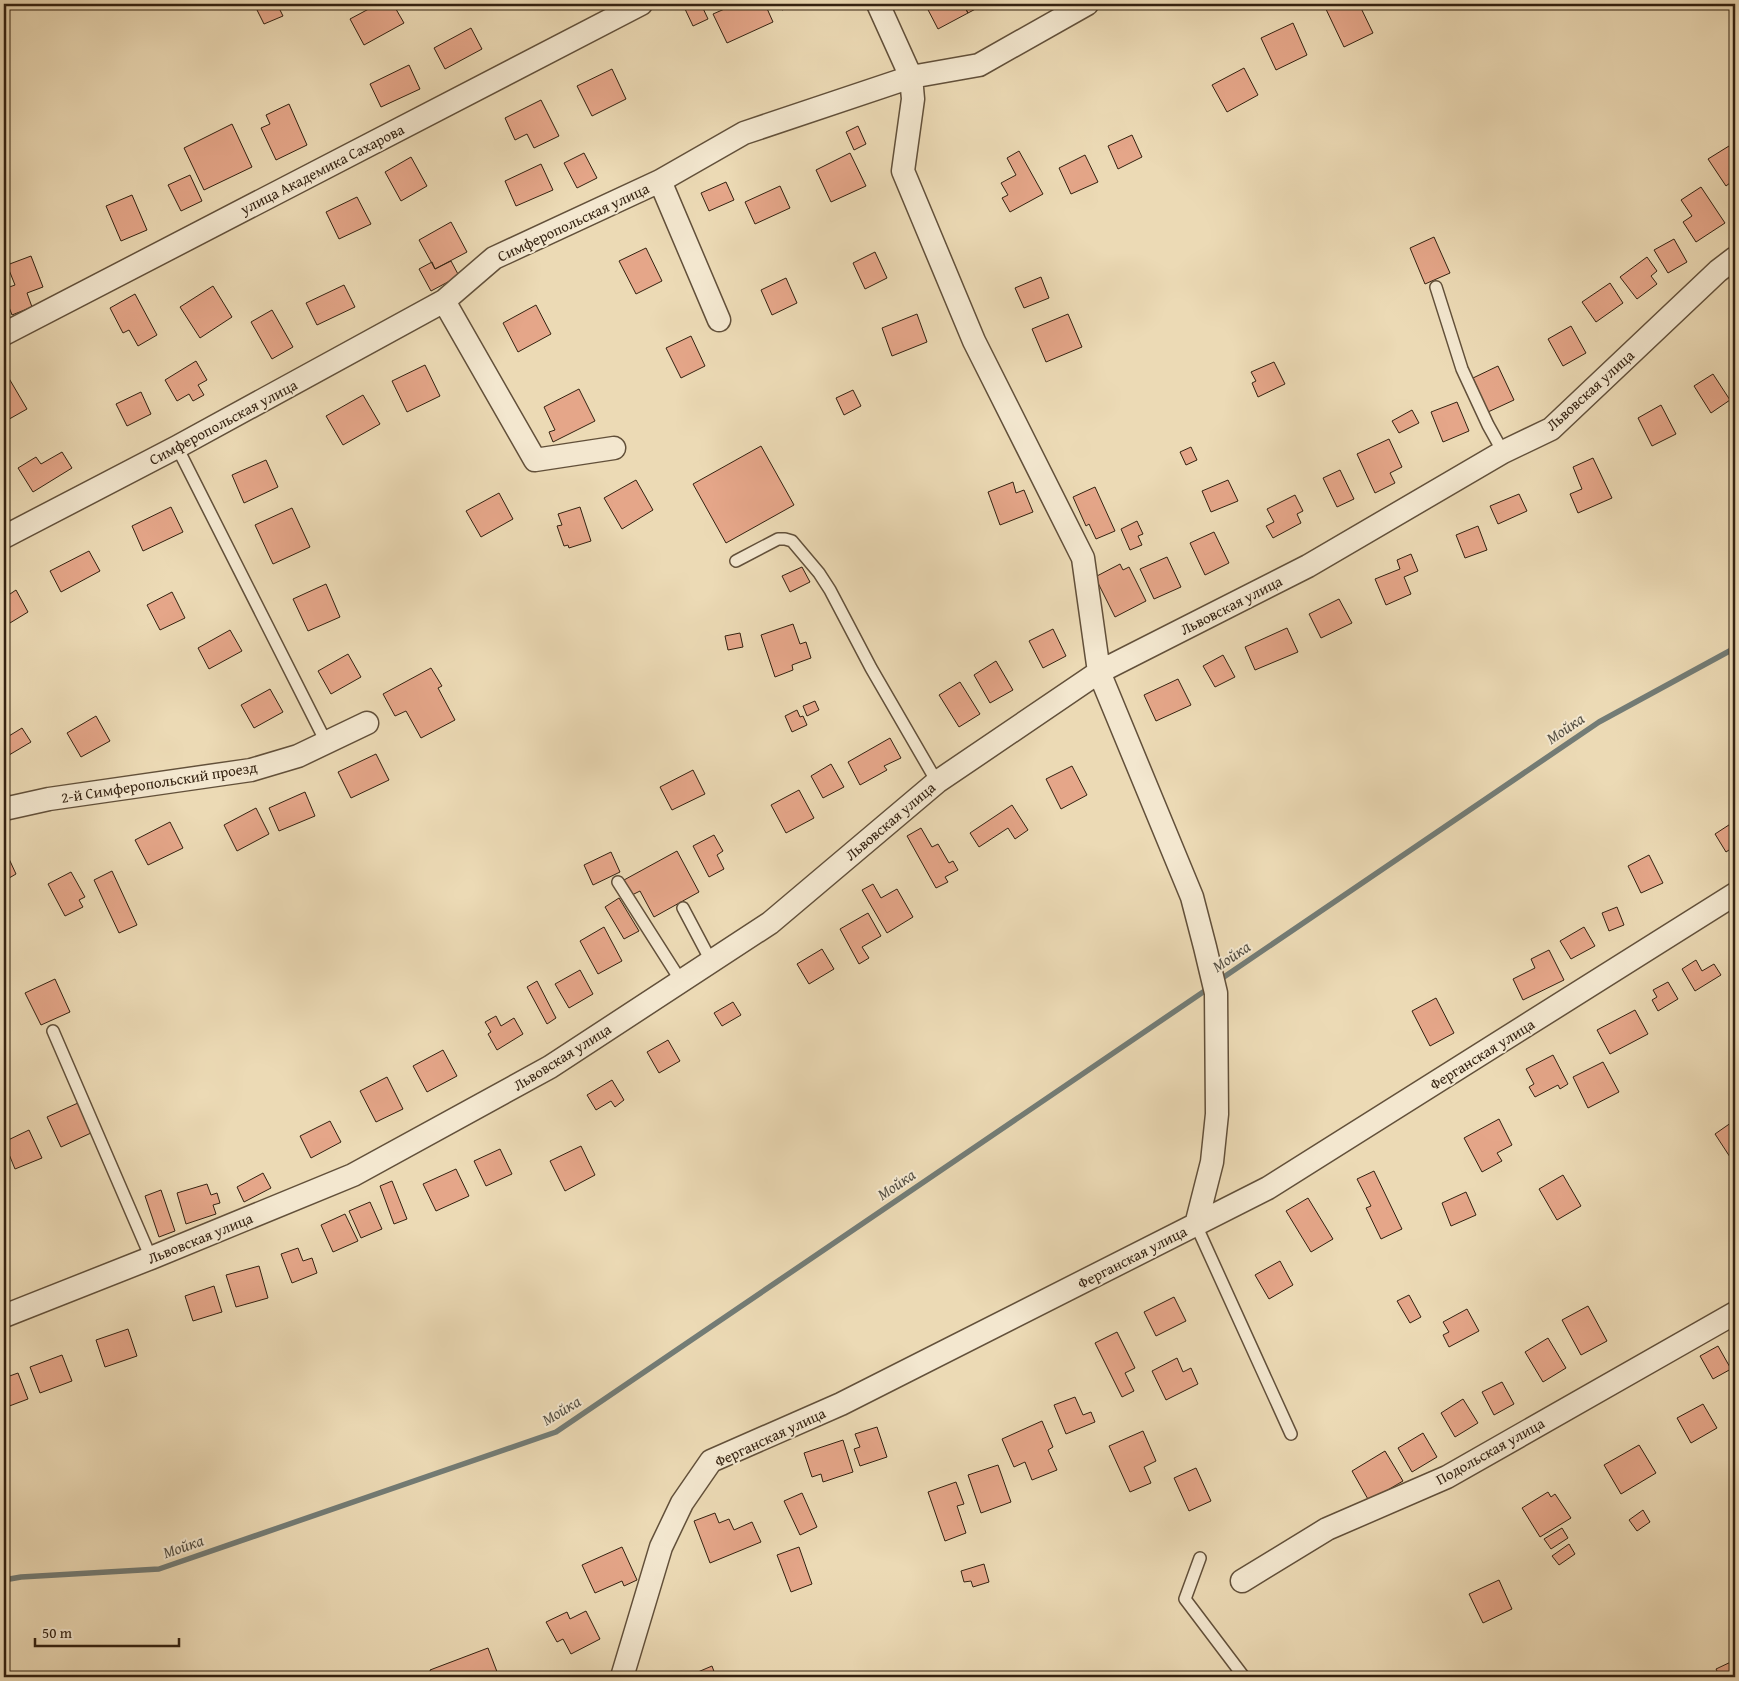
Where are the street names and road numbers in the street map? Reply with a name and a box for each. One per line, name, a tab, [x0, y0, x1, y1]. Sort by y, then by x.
street label: улица Академика Сахарова	[236, 118, 408, 220]
street label: Симферопольская улица	[494, 177, 653, 266]
street label: Львовская улица	[1541, 344, 1639, 435]
street label: Симферопольская улица	[145, 374, 302, 470]
street label: Львовская улица	[1176, 570, 1286, 640]
street label: 2-й Симферопольский проезд	[59, 756, 259, 808]
street label: Львовская улица	[840, 776, 940, 865]
street label: Ферганская улица	[1426, 1013, 1539, 1095]
street label: Львовская улица	[509, 1018, 616, 1096]
street label: Львовская улица	[144, 1207, 257, 1269]
street label: Ферганская улица	[1074, 1220, 1191, 1294]
street label: Ферганская улица	[711, 1402, 830, 1472]
street label: Подольская улица	[1432, 1412, 1549, 1490]

